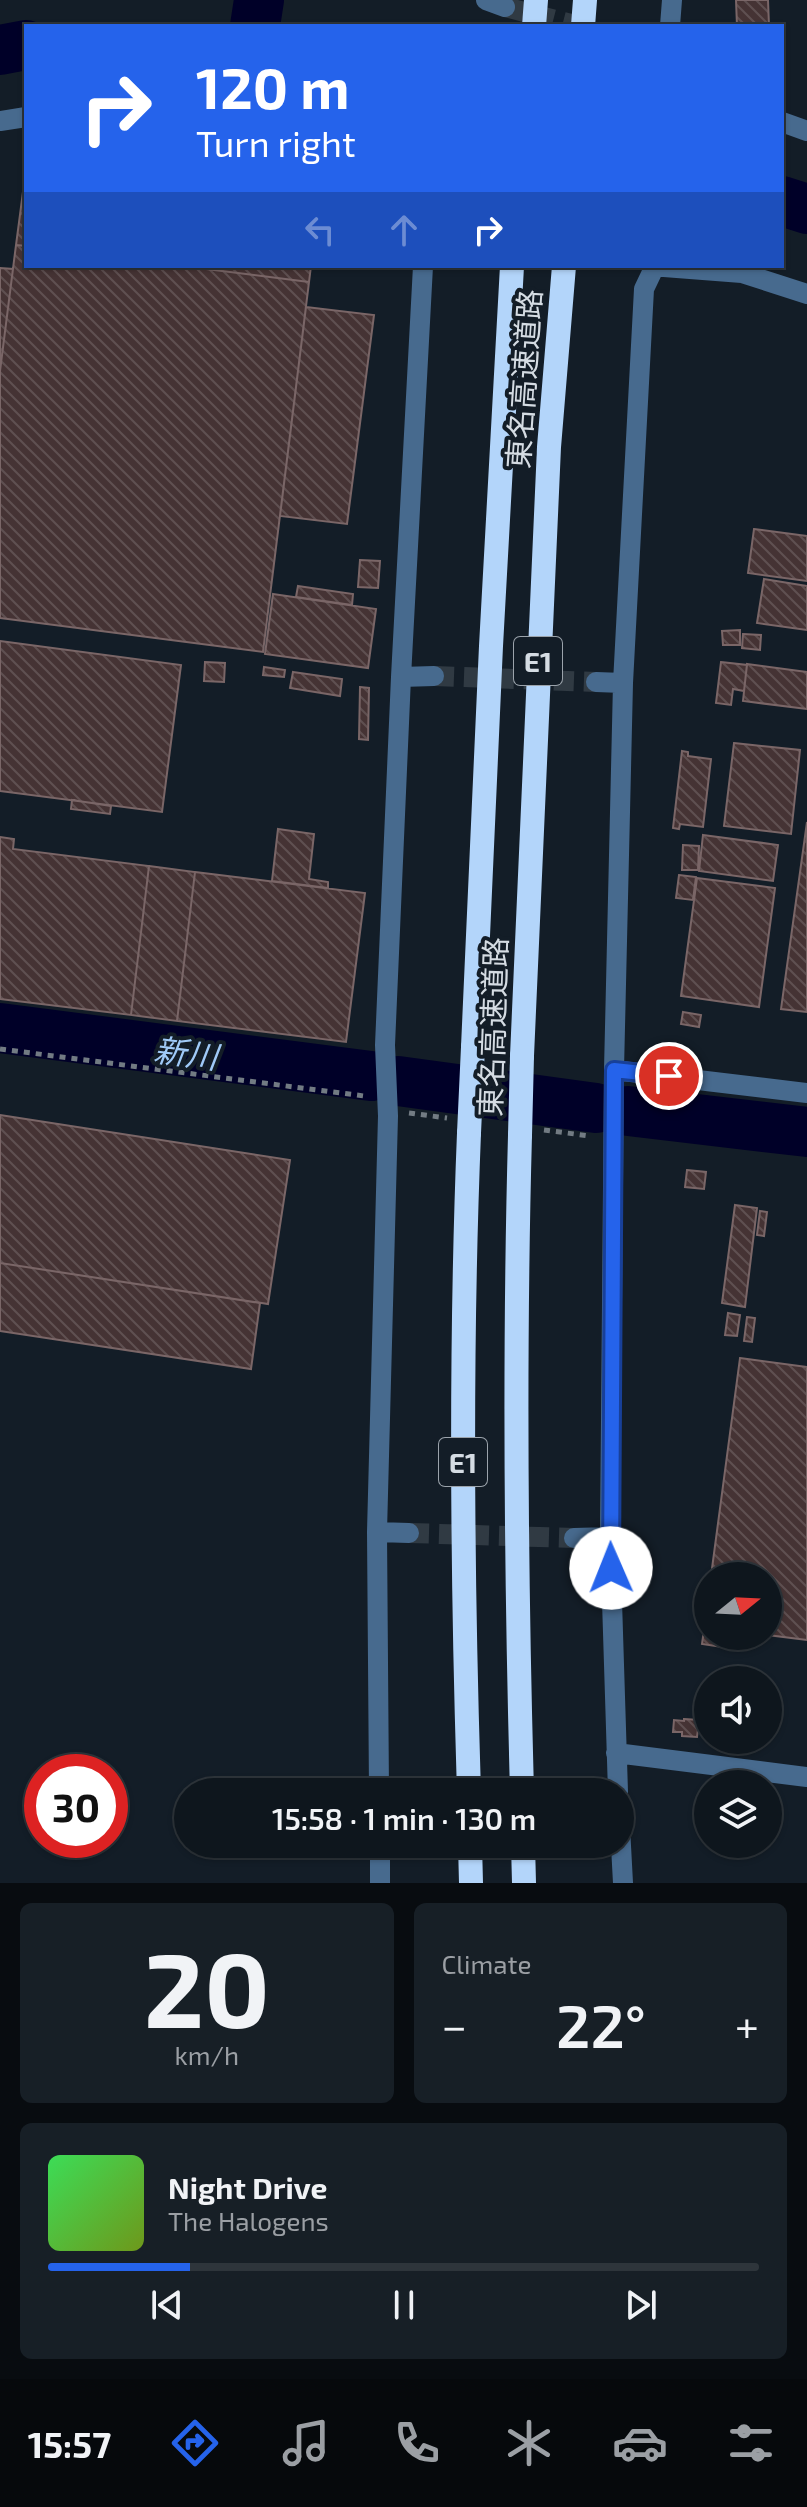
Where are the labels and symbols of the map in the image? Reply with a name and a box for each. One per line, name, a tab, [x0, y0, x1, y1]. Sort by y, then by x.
street label: 東名高速道路	[499, 288, 547, 470]
road number: E1	[514, 637, 562, 685]
street label: 東名高速道路	[471, 936, 513, 1118]
water label: 新川	[152, 1029, 223, 1075]
pin	[635, 1042, 703, 1110]
road number: E1	[439, 1438, 487, 1486]
position arrow	[569, 1526, 653, 1610]
north arrow	[694, 1562, 782, 1650]
speed limit sign: 30	[24, 1754, 128, 1858]

